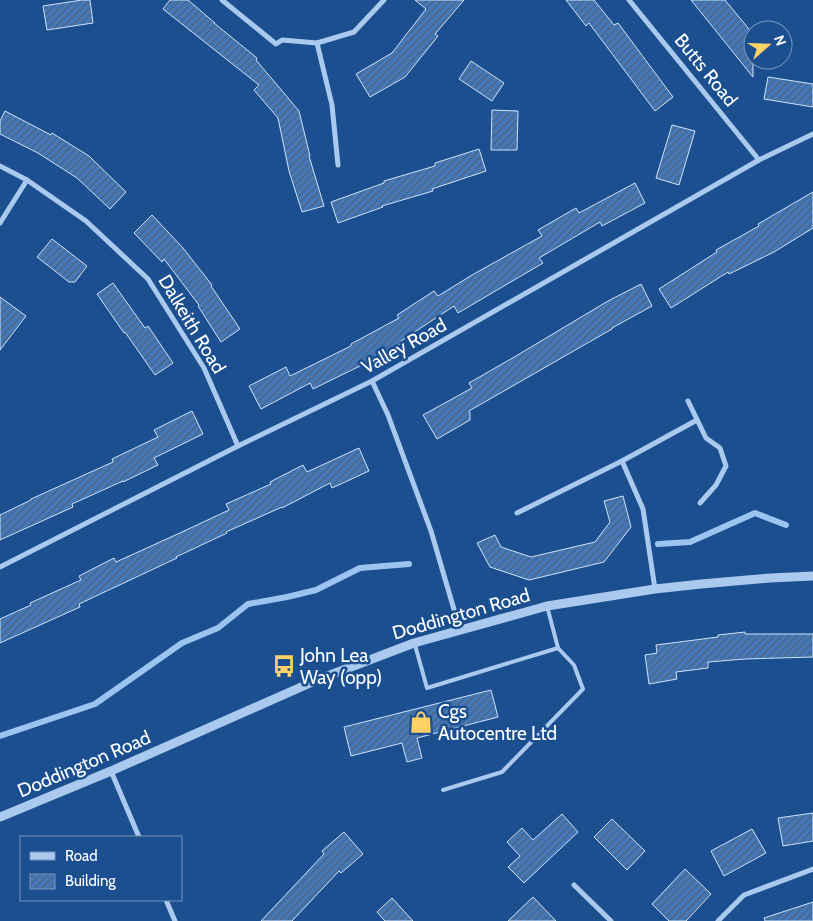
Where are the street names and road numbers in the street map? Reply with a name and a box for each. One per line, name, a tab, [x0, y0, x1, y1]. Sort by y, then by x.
street label: Butts Road	[670, 29, 742, 111]
street label: Dalkeith Road	[153, 270, 231, 378]
street label: Valley Road	[358, 313, 450, 379]
street label: Doddington Road	[389, 583, 533, 645]
street label: Doddington Road	[14, 726, 154, 802]

